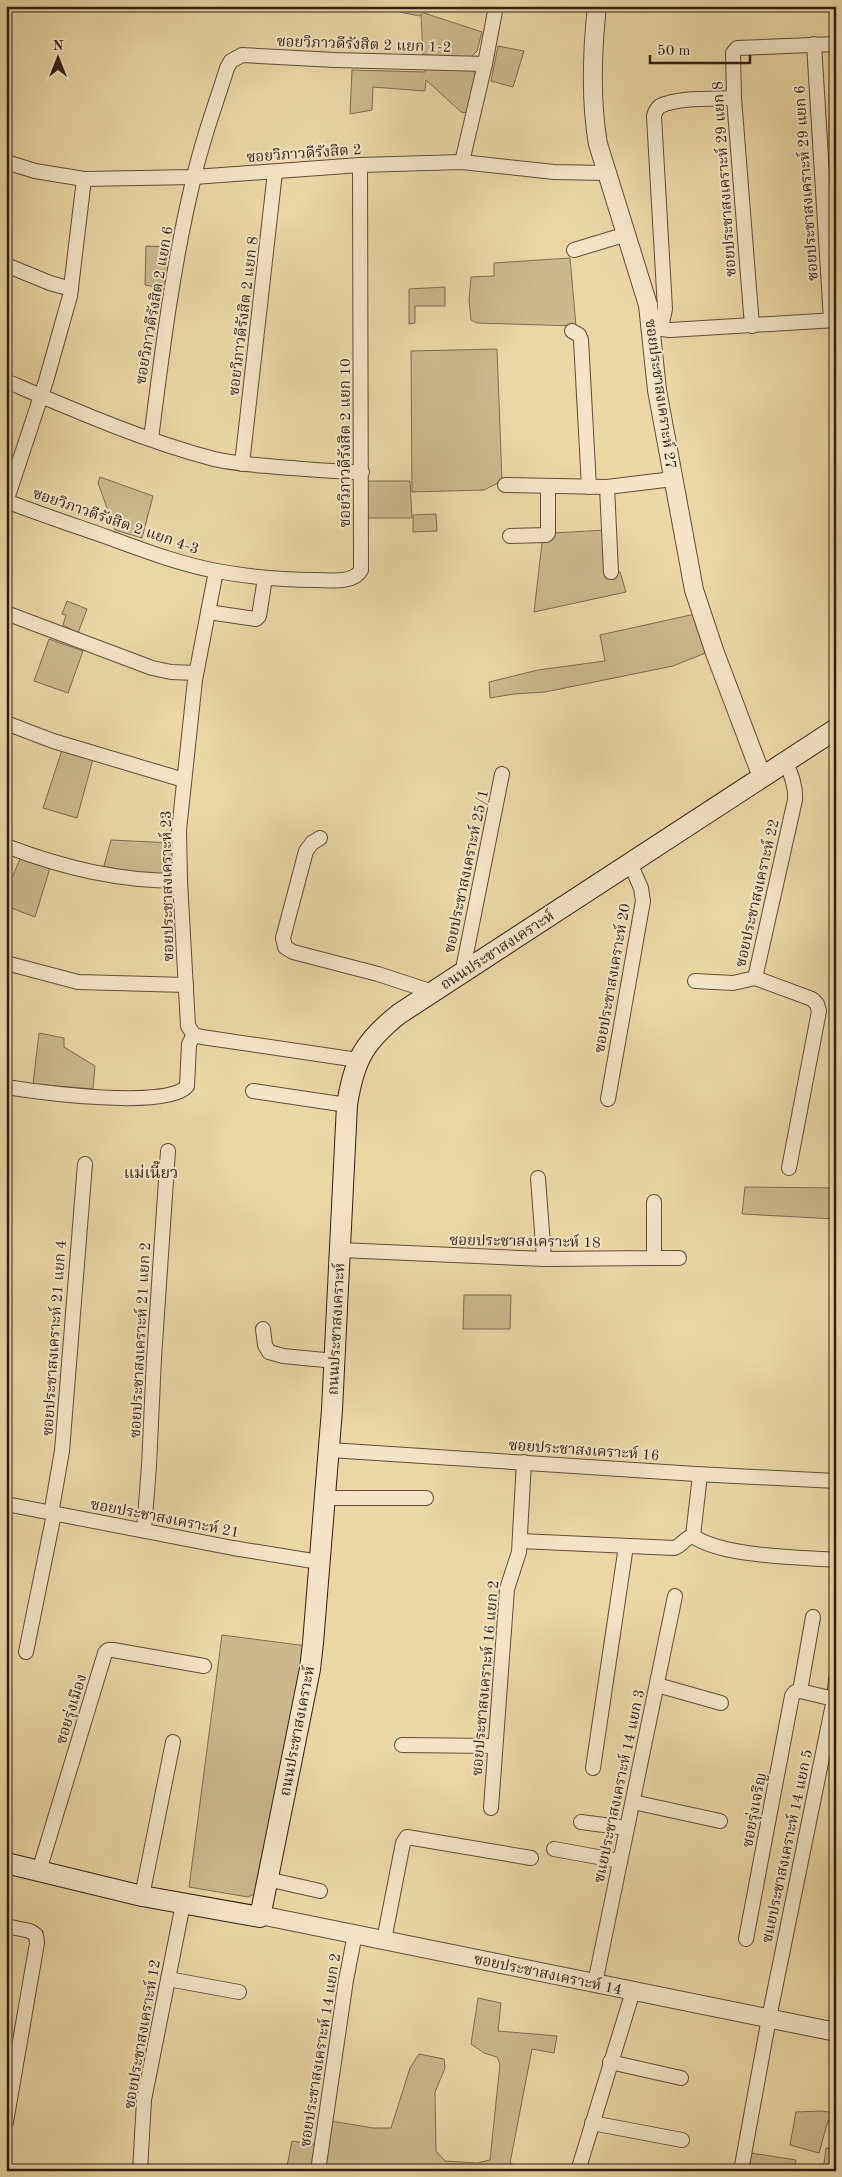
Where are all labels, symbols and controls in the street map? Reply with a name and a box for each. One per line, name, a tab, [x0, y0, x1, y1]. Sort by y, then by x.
north arrow	[32, 32, 82, 82]
street label: ซอยวิภาวดีรังสิต 2 แยก 1-2	[276, 32, 452, 56]
scale bar	[650, 32, 750, 64]
text: N	[53, 39, 64, 53]
text: 50 m	[657, 44, 691, 59]
street label: ซอยประชาสงเคราะห์ 29 แยก 8	[707, 80, 740, 278]
street label: ซอยประชาสงเคราะห์ 29 แยก 6	[789, 84, 822, 282]
street label: ซอยวิภาวดีรังสิต 2	[246, 140, 362, 166]
street label: ซอยวิภาวดีรังสิต 2 แยก 6	[131, 224, 177, 386]
street label: ซอยวิภาวดีรังสิต 2 แยก 8	[224, 235, 262, 397]
street label: ซอยประชาสงเคราะห์ 27	[642, 318, 681, 470]
street label: ซอยวิภาวดีรังสิต 2 แยก 10	[336, 358, 354, 528]
street label: ซอยวิภาวดีรังสิต 2 แยก 4-3	[30, 484, 202, 558]
street label: ซอยประชาสงเคราะห์ 25/1	[439, 787, 492, 954]
street label: ซอยประชาสงเคราะห์ 23	[156, 810, 177, 962]
street label: ซอยประชาสงเคราะห์ 22	[730, 817, 783, 969]
street label: ซอยประชาสงเคราะห์ 20	[589, 902, 634, 1054]
street label: ถนนประชาสงเคราะห์	[436, 906, 557, 993]
district label: แม่เนี๊ยว	[124, 1161, 178, 1182]
street label: ซอยประชาสงเคราะห์ 18	[449, 1230, 601, 1251]
street label: ซอยประชาสงเคราะห์ 21 แยก 4	[37, 1239, 70, 1437]
street label: ซอยประชาสงเคราะห์ 21 แยก 2	[125, 1241, 154, 1439]
street label: ถนนประชาสงเคราะห์	[323, 1262, 348, 1395]
street label: ซอยประชาสงเคราะห์ 16	[508, 1435, 660, 1464]
street label: ซอยประชาสงเคราะห์ 21	[89, 1494, 241, 1541]
street label: ซอยประชาสงเคราะห์ 16 แยก 2	[466, 1579, 503, 1777]
street label: ถนนประชาสงเคราะห์	[275, 1664, 318, 1797]
street label: ซอยรุ่งเมือง	[52, 1672, 92, 1747]
street label: ซแยประชาสงเคราะห์ 14 แยก 3	[589, 1687, 648, 1884]
street label: ซแยประชาสงเคราะห์ 14 แยก 5	[757, 1747, 816, 1944]
street label: ซอยรุ่งเจริญ	[738, 1771, 772, 1849]
street label: ซอยประชาสงเคราะห์ 14	[472, 1948, 624, 1999]
street label: ซอยประชาสงเคราะห์ 14 แยก 2	[295, 1951, 344, 2148]
street label: ซอยประชาสงเคราะห์ 12	[119, 1958, 164, 2110]

